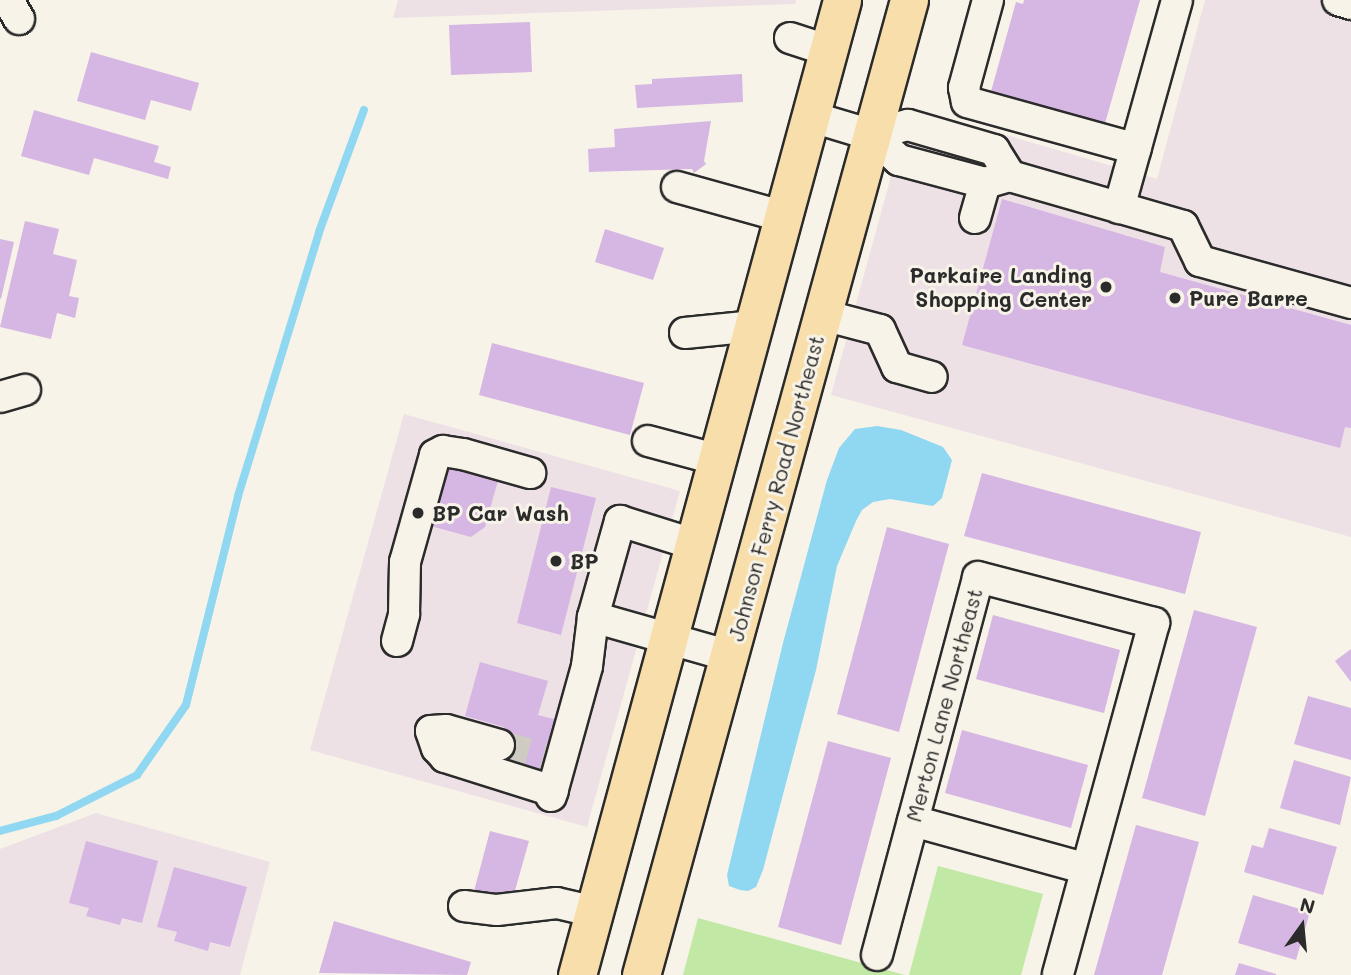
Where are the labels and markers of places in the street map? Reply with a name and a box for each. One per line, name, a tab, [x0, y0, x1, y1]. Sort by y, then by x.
place label: Parkaire Landing Shopping Center	[909, 262, 1092, 312]
marker: Parkaire Landing Shopping Center	[1098, 279, 1114, 295]
place label: Pure Barre	[1189, 285, 1308, 311]
marker: Pure Barre	[1167, 290, 1183, 306]
place label: BP Car Wash	[432, 500, 569, 526]
marker: BP Car Wash	[410, 505, 426, 521]
place label: BP	[570, 548, 598, 574]
marker: BP	[548, 553, 564, 569]

